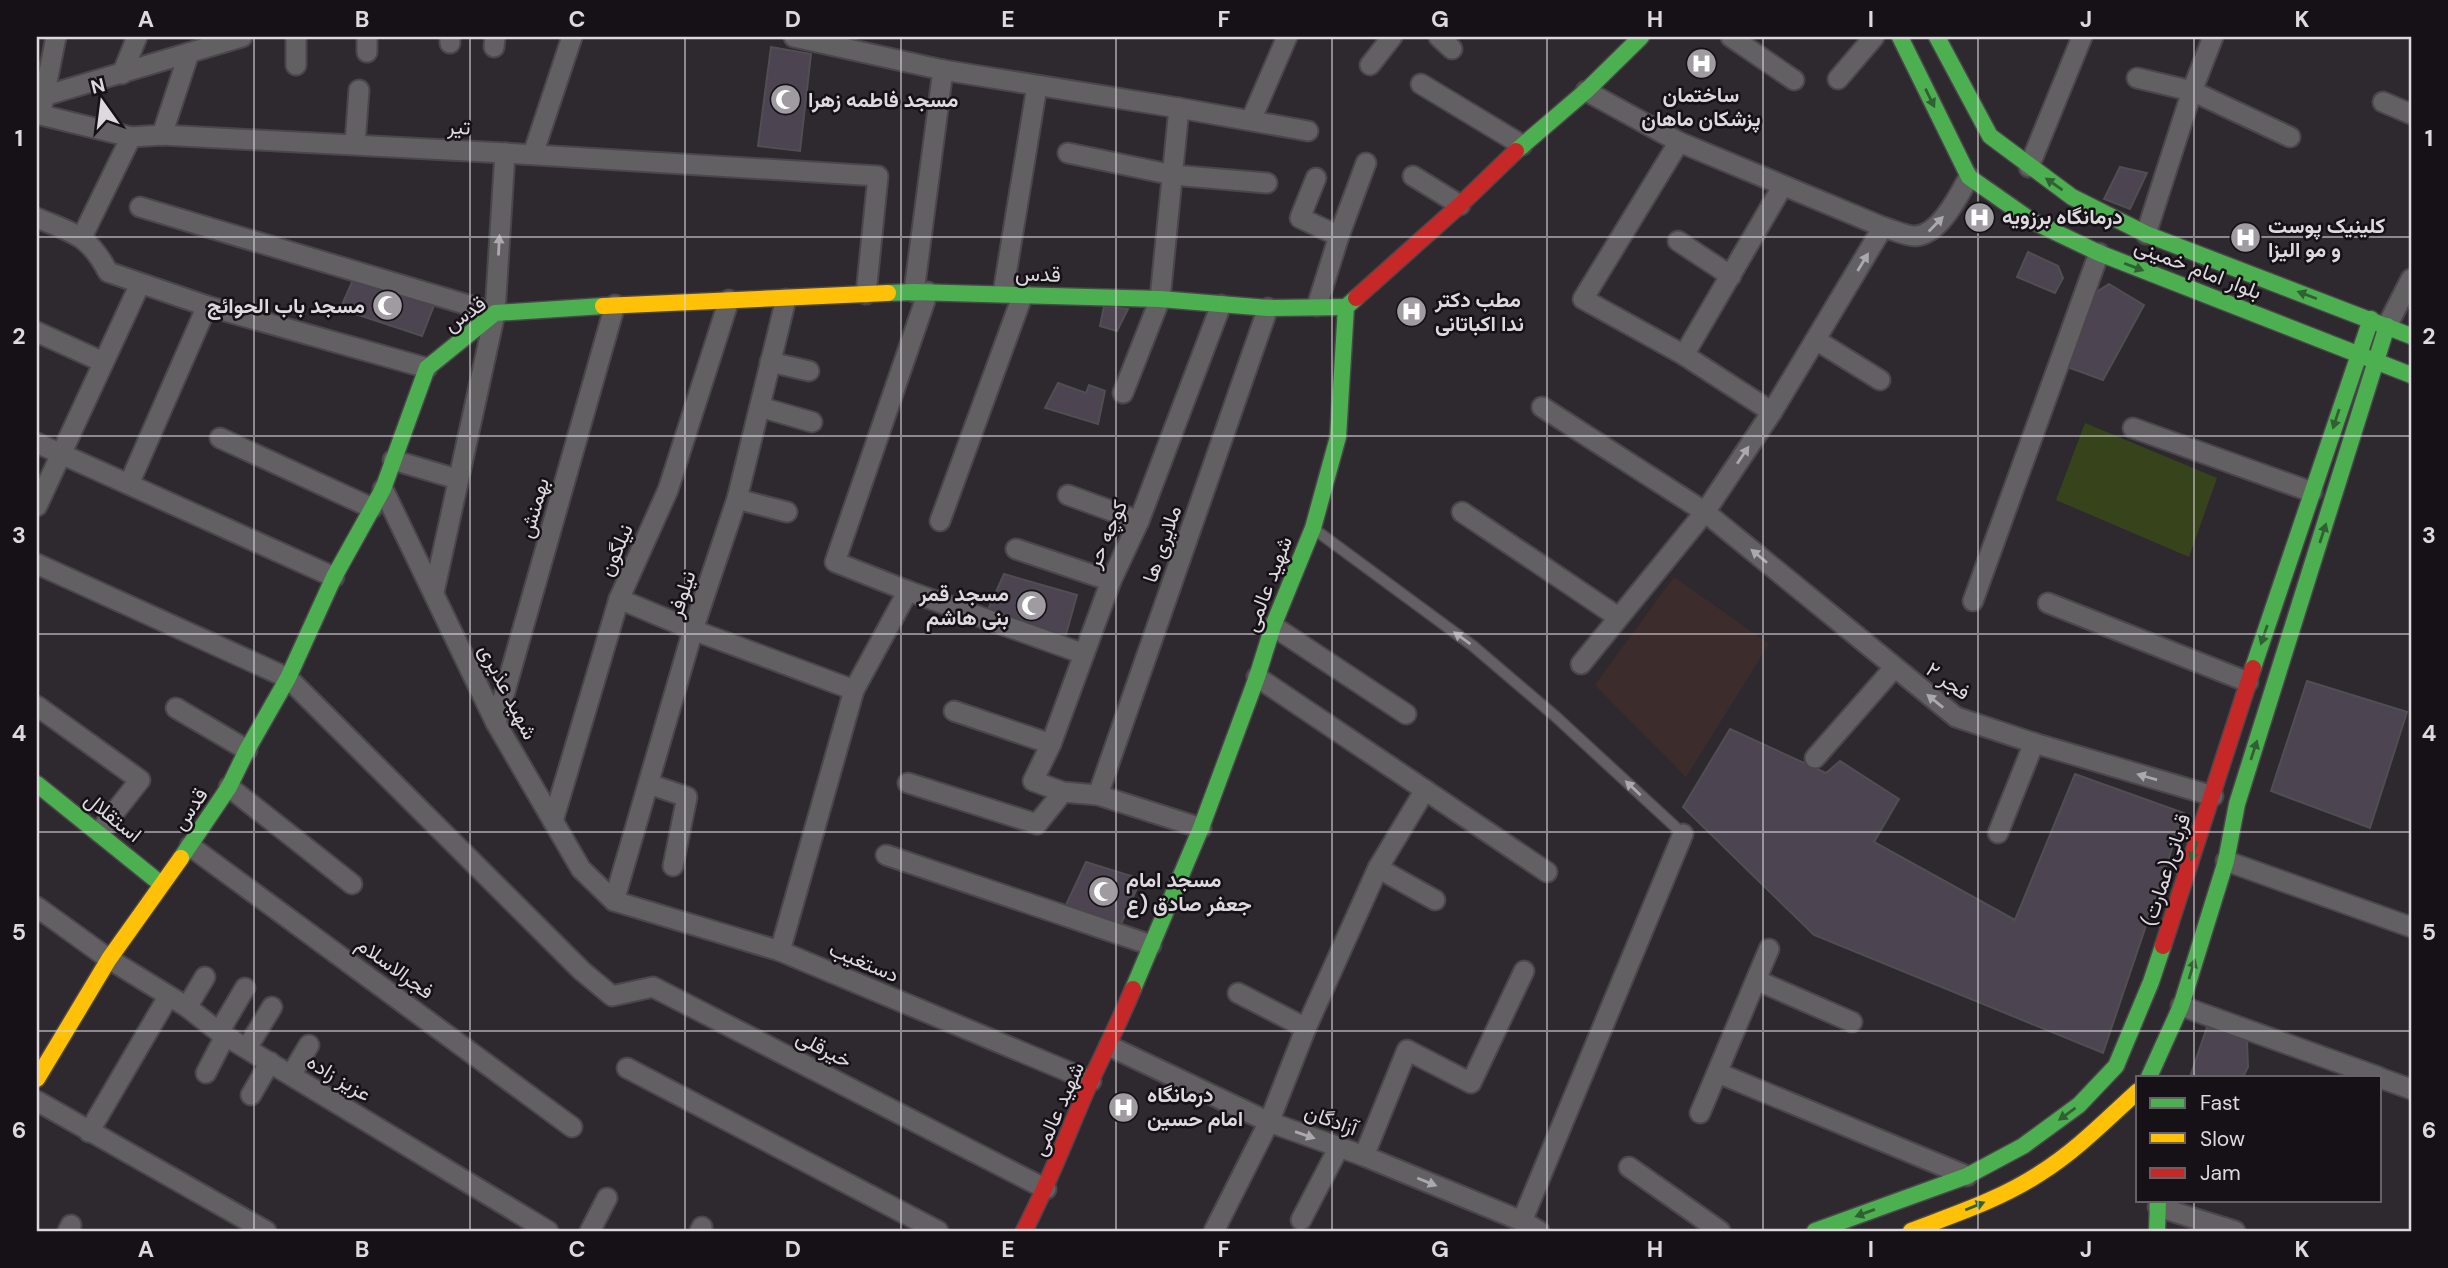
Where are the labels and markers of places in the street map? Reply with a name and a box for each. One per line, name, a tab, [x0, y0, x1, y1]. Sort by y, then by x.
hospital icon: ساختمان پزشکان ماهان	[1684, 46, 1718, 80]
place label: ساختمان پزشکان ماهان	[1641, 81, 1761, 133]
mosque icon: مسجد فاطمه زهرا	[768, 83, 802, 117]
place label: مسجد فاطمه زهرا	[808, 86, 958, 114]
hospital icon: درمانگاه برزویه	[1962, 200, 1996, 234]
place label: درمانگاه برزویه	[2002, 203, 2123, 231]
place label: کلینیک پوست و مو الیزا	[2268, 212, 2385, 264]
hospital icon: کلینیک پوست و مو الیزا	[2228, 221, 2262, 255]
place label: مطب دکتر ندا اکباتانی	[1434, 286, 1524, 338]
mosque icon: مسجد باب الحوائج	[371, 289, 405, 323]
place label: مسجد باب الحوائج	[207, 292, 365, 320]
hospital icon: مطب دکتر ندا اکباتانی	[1395, 295, 1429, 329]
place label: مسجد قمر بنی هاشم	[918, 580, 1009, 632]
mosque icon: مسجد قمر بنی هاشم	[1015, 589, 1049, 623]
place label: مسجد امام جعفر صادق (ع	[1126, 866, 1252, 918]
mosque icon: مسجد امام جعفر صادق (ع	[1086, 875, 1120, 909]
place label: درمانگاه امام حسین	[1147, 1081, 1243, 1133]
hospital icon: درمانگاه امام حسین	[1107, 1090, 1141, 1124]

